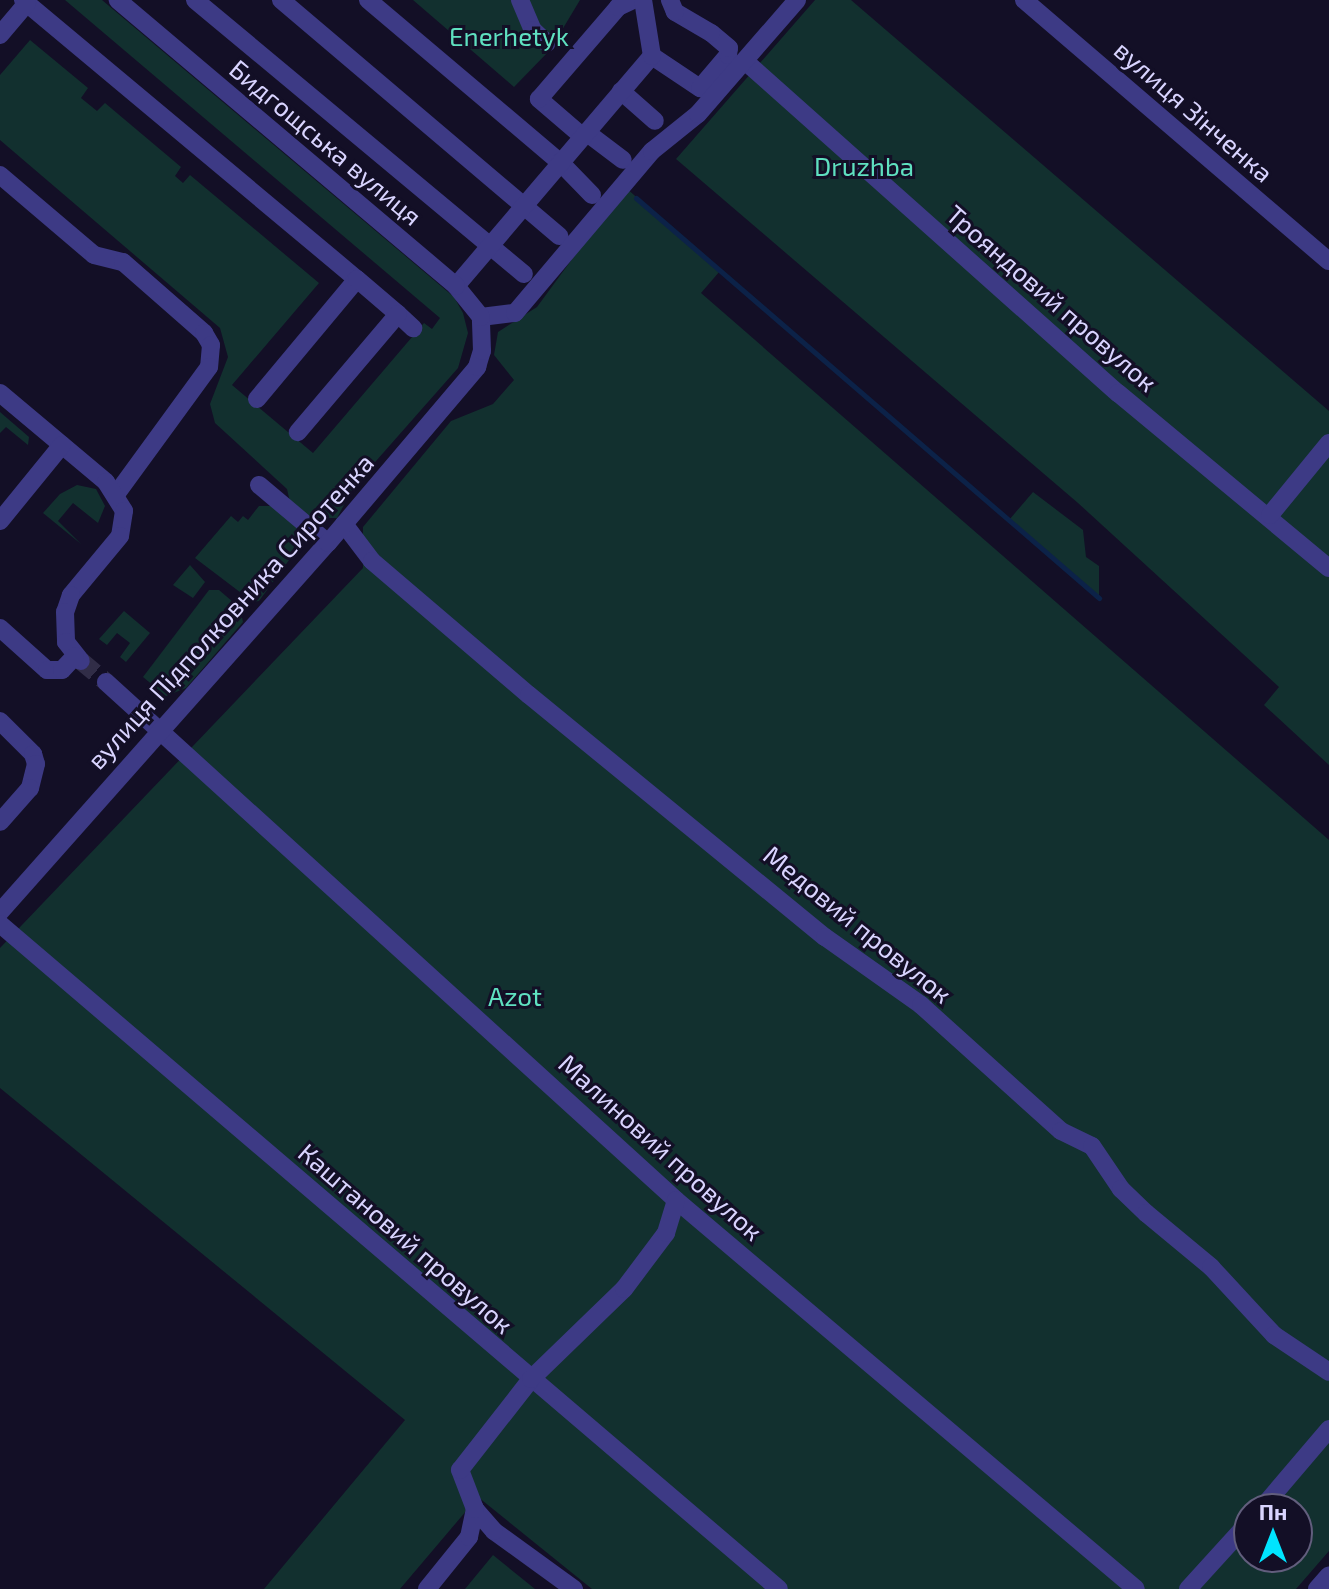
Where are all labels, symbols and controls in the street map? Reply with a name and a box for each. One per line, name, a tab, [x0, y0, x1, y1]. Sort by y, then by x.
park label: Enerhetyk	[449, 20, 569, 52]
street label: вулиця Зінченка	[1108, 34, 1280, 188]
street label: Бидгощська вулиця	[224, 53, 428, 231]
park label: Druzhba	[814, 150, 914, 182]
street label: Трояндовий провулок	[940, 198, 1164, 398]
street label: вулиця Підполковника Сиротенка	[80, 447, 380, 775]
street label: Медовий провулок	[758, 839, 958, 1009]
park label: Azot	[488, 980, 542, 1012]
street label: Малиновий провулок	[553, 1047, 769, 1247]
street label: Каштановий провулок	[292, 1136, 520, 1340]
north arrow	[1233, 1493, 1313, 1573]
text: Пн	[1259, 1498, 1287, 1524]

